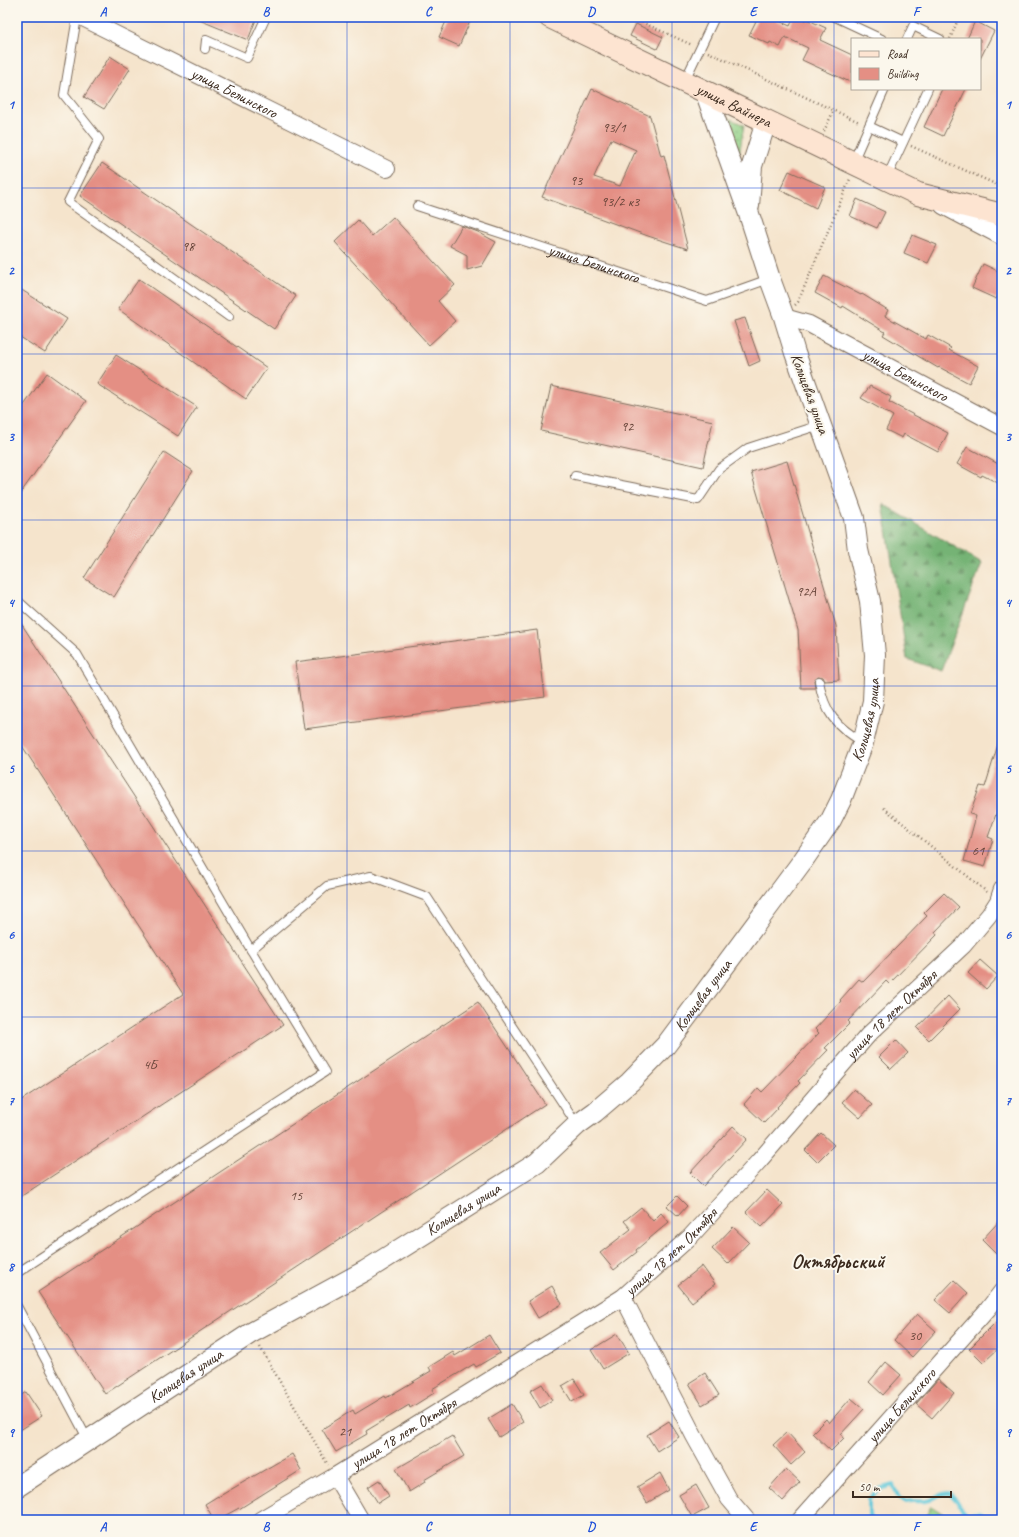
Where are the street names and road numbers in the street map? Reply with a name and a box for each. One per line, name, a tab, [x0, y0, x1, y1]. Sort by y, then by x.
street label: улица Белинского	[187, 63, 282, 123]
street label: улица Вайнера	[692, 78, 776, 133]
street label: улица Белинского	[545, 239, 643, 288]
street label: улица Белинского	[858, 344, 952, 407]
street label: Кольцевая улица	[786, 351, 834, 438]
street label: Кольцевая улица	[847, 677, 884, 764]
street label: Кольцевая улица	[670, 955, 737, 1035]
street label: улица 18 лет Октября	[841, 965, 942, 1065]
street label: Кольцевая улица	[422, 1178, 505, 1240]
street label: улица 18 лет Октября	[620, 1202, 723, 1301]
street label: Кольцевая улица	[145, 1344, 227, 1408]
street label: улица Белинского	[862, 1363, 941, 1448]
street label: улица 18 лет Октября	[347, 1392, 461, 1474]

